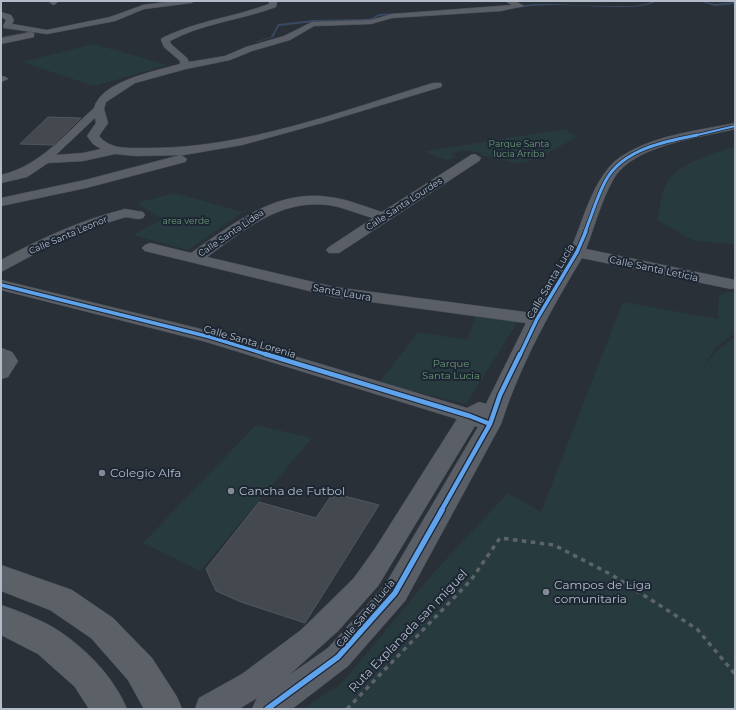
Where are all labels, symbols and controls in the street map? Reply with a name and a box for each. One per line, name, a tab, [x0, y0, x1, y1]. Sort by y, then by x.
park label: Parque Santa lucia Arriba	[489, 138, 549, 159]
street label: Calle Santa Lourdes	[364, 174, 444, 232]
street label: Calle Santa Lidea	[196, 207, 266, 259]
street label: Calle Santa Leonor	[27, 213, 109, 256]
park label: area verde	[163, 215, 210, 226]
street label: Calle Santa Lucía	[524, 241, 577, 321]
street label: Calle Santa Leticia	[608, 253, 700, 284]
street label: Santa Laura	[312, 281, 372, 304]
street label: Calle Santa Lorenia	[202, 322, 298, 361]
park label: Parque Santa Lucia	[422, 357, 480, 382]
place label: Colegio Alfa	[110, 465, 181, 480]
marker: Colegio Alfa	[97, 468, 107, 478]
place label: Cancha de Futbol	[239, 483, 345, 498]
marker: Cancha de Futbol	[226, 486, 236, 496]
street label: Ruta Explanada san miguel	[345, 566, 470, 695]
street label: Calle Santa Lucía	[333, 577, 398, 650]
place label: Campos de Liga comunitaria	[554, 577, 651, 606]
marker: Campos de Liga comunitaria	[541, 587, 551, 597]

